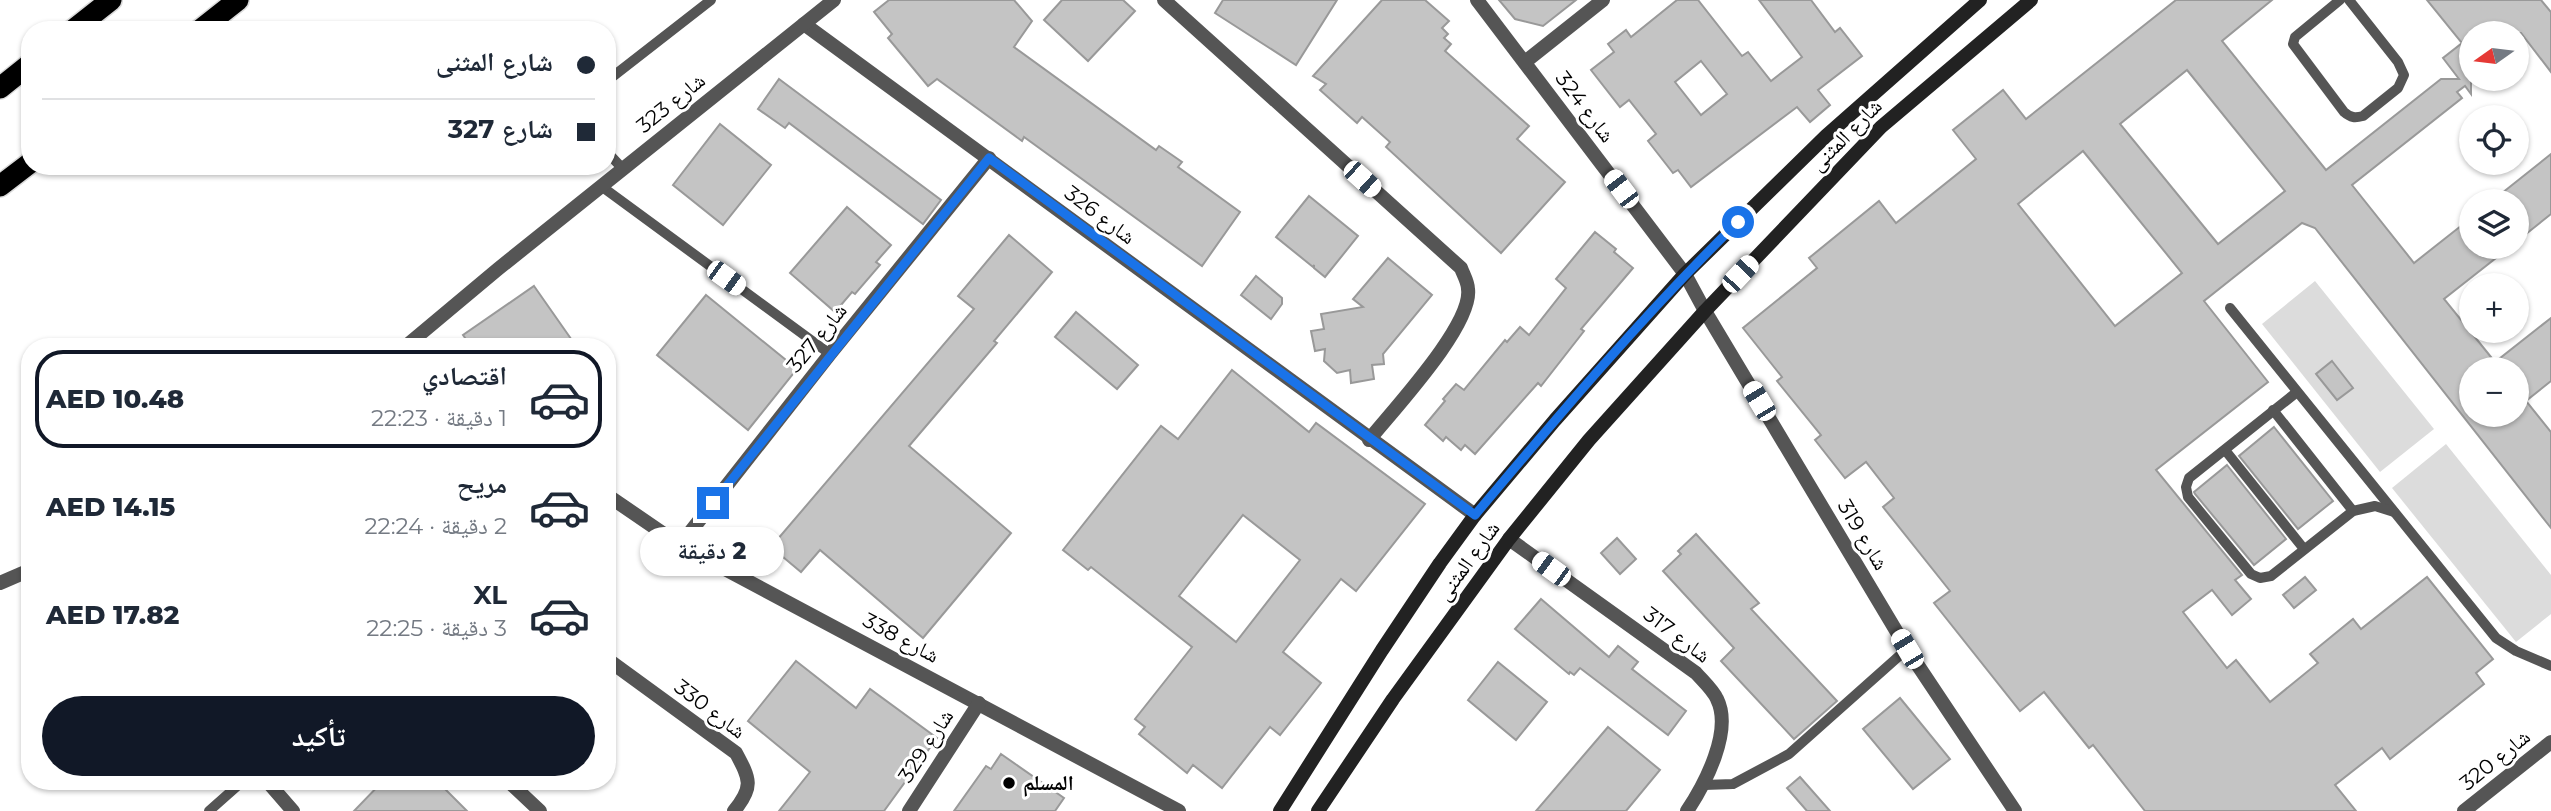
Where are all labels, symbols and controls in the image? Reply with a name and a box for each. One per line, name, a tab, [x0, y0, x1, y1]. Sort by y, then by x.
north arrow	[2459, 21, 2529, 91]
map controls	[2459, 21, 2529, 427]
text: شارع المثنى	[436, 46, 553, 78]
street label: شارع 324	[1550, 66, 1620, 148]
street label: شارع 323	[631, 67, 711, 139]
street label: شارع المثنى	[1804, 93, 1888, 177]
button: locate	[2459, 105, 2529, 175]
text: شارع 327	[448, 113, 553, 145]
car	[1340, 157, 1385, 201]
car	[1600, 166, 1643, 212]
street label: شارع 326	[1059, 180, 1141, 250]
button: layers	[2459, 189, 2529, 259]
route start	[1722, 206, 1754, 238]
car	[1718, 251, 1763, 297]
car	[703, 257, 750, 299]
button: +	[2459, 273, 2529, 343]
street label: شارع 327	[781, 298, 853, 378]
button: −	[2459, 357, 2529, 427]
text: اقتصادي	[422, 360, 507, 392]
icon: car	[528, 368, 591, 431]
car	[1740, 378, 1779, 424]
text: AED 10.48	[46, 383, 184, 415]
text: 1 دقيقة · 22:23	[371, 404, 507, 432]
text: مريح	[457, 468, 507, 500]
icon: car	[528, 476, 591, 539]
route end	[697, 487, 729, 519]
text: AED 14.15	[46, 491, 175, 523]
street label: شارع 319	[1832, 495, 1894, 575]
text: 2 دقيقة · 22:24	[365, 512, 507, 540]
street label: شارع المثنى	[1431, 516, 1505, 606]
callout: 2 دقيقة	[641, 528, 785, 576]
text: 2 دقيقة	[678, 537, 746, 565]
car	[1528, 548, 1575, 590]
text: XL	[473, 579, 507, 611]
icon: car	[528, 584, 591, 647]
text: AED 17.82	[46, 599, 179, 631]
street label: شارع 317	[1638, 601, 1716, 669]
street label: شارع 338	[859, 607, 943, 669]
text: 3 دقيقة · 22:25	[366, 614, 507, 642]
car	[1888, 626, 1927, 672]
street label: شارع 330	[669, 674, 751, 744]
button: تأكيد	[42, 696, 595, 776]
street label: شارع 329	[893, 705, 959, 787]
street label: شارع 320	[2455, 724, 2535, 796]
place label: المسلم	[1023, 770, 1074, 797]
marker: المسلم	[1001, 775, 1017, 791]

